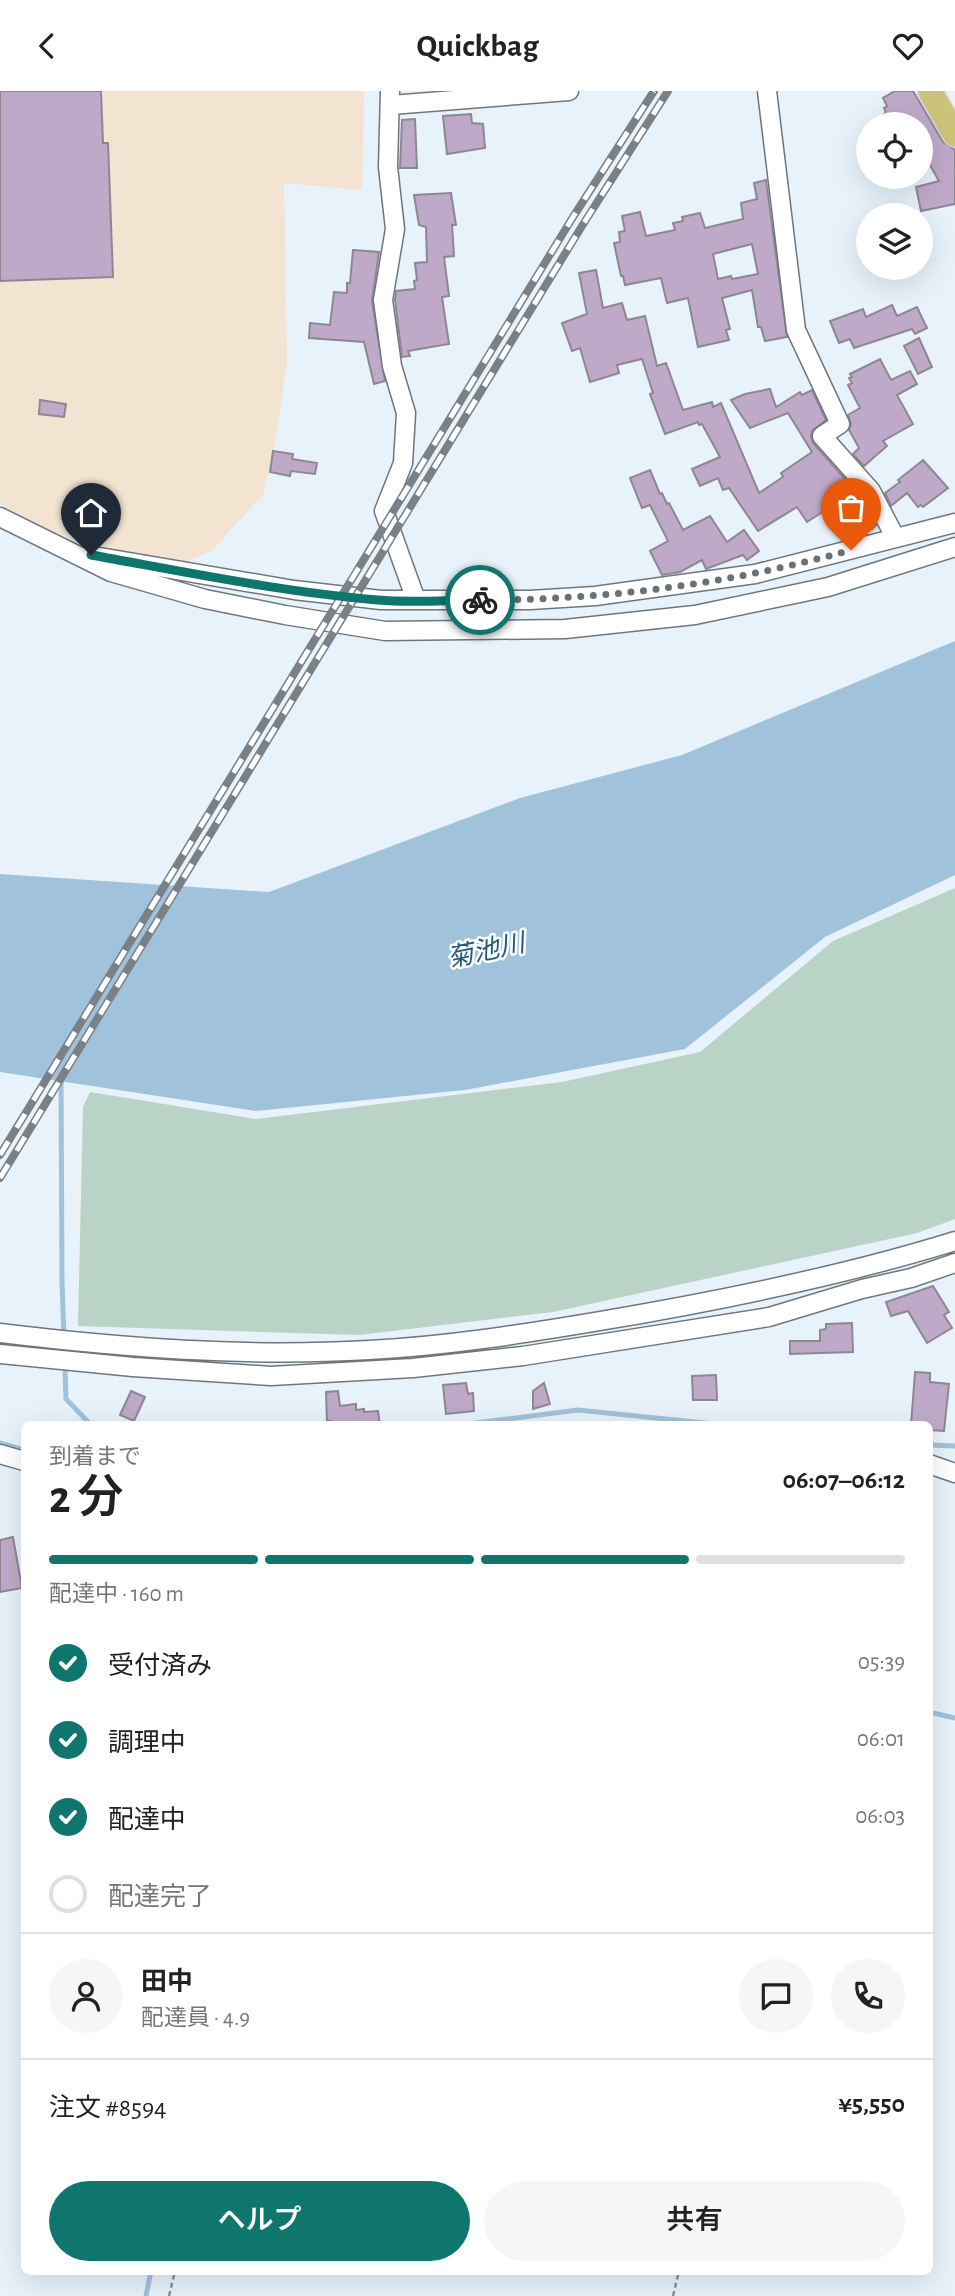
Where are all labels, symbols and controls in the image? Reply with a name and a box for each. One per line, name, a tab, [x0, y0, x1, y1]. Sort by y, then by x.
icon: back	[28, 27, 66, 65]
icon: heart	[889, 27, 927, 65]
text: Quickbag	[417, 30, 538, 62]
map controls	[856, 112, 933, 280]
button: locate	[856, 112, 933, 189]
button: layers	[856, 203, 933, 280]
pin	[821, 478, 881, 550]
pin	[61, 483, 121, 555]
icon: bag	[832, 489, 870, 527]
icon: home	[72, 494, 110, 532]
courier	[445, 565, 515, 635]
icon: bike	[461, 581, 499, 619]
water label: 菊池川	[445, 929, 530, 972]
text: 到着まで	[49, 1446, 141, 1469]
text: 06:07–06:12	[783, 1467, 905, 1493]
text: 2 分	[49, 1475, 124, 1521]
text: 配達中 · 160 m	[49, 1583, 184, 1606]
icon: check	[49, 1644, 87, 1682]
text: 05:39	[858, 1651, 905, 1674]
text: 受付済み	[108, 1653, 212, 1679]
icon: check	[49, 1721, 87, 1759]
text: 06:01	[857, 1728, 905, 1751]
text: 調理中	[108, 1730, 186, 1756]
icon: check	[49, 1798, 87, 1836]
text: 06:03	[855, 1805, 905, 1828]
text: 配達中	[108, 1807, 186, 1833]
text: 配達完了	[108, 1884, 212, 1910]
button: person	[49, 1959, 123, 2033]
button: chat	[739, 1959, 813, 2033]
button: phone	[831, 1959, 905, 2033]
text: 田中	[141, 1969, 193, 1995]
text: 配達員 · 4.9	[141, 2007, 250, 2030]
text: ¥5,550	[838, 2091, 905, 2117]
text: 注文 #8594	[49, 2095, 167, 2121]
button: ヘルプ	[49, 2181, 470, 2261]
button: 共有	[484, 2181, 905, 2261]

